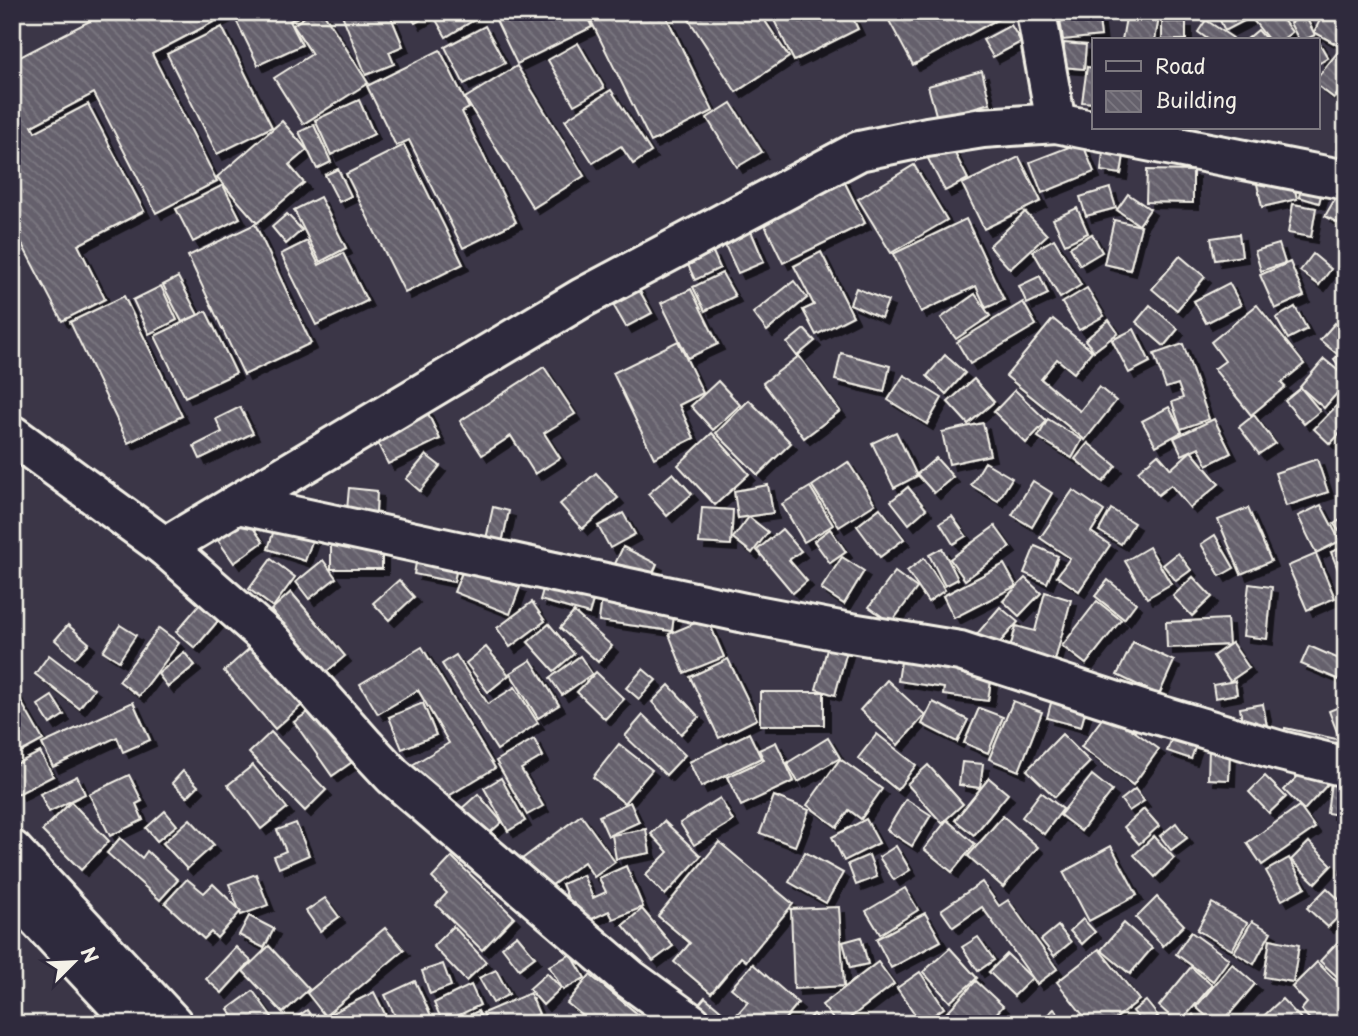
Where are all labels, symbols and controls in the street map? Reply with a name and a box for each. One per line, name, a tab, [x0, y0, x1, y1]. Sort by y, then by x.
legend	[1092, 38, 1320, 130]
text: Road	[1155, 49, 1206, 81]
text: Building	[1155, 83, 1237, 115]
north arrow	[38, 928, 108, 998]
text: N	[75, 942, 106, 967]

